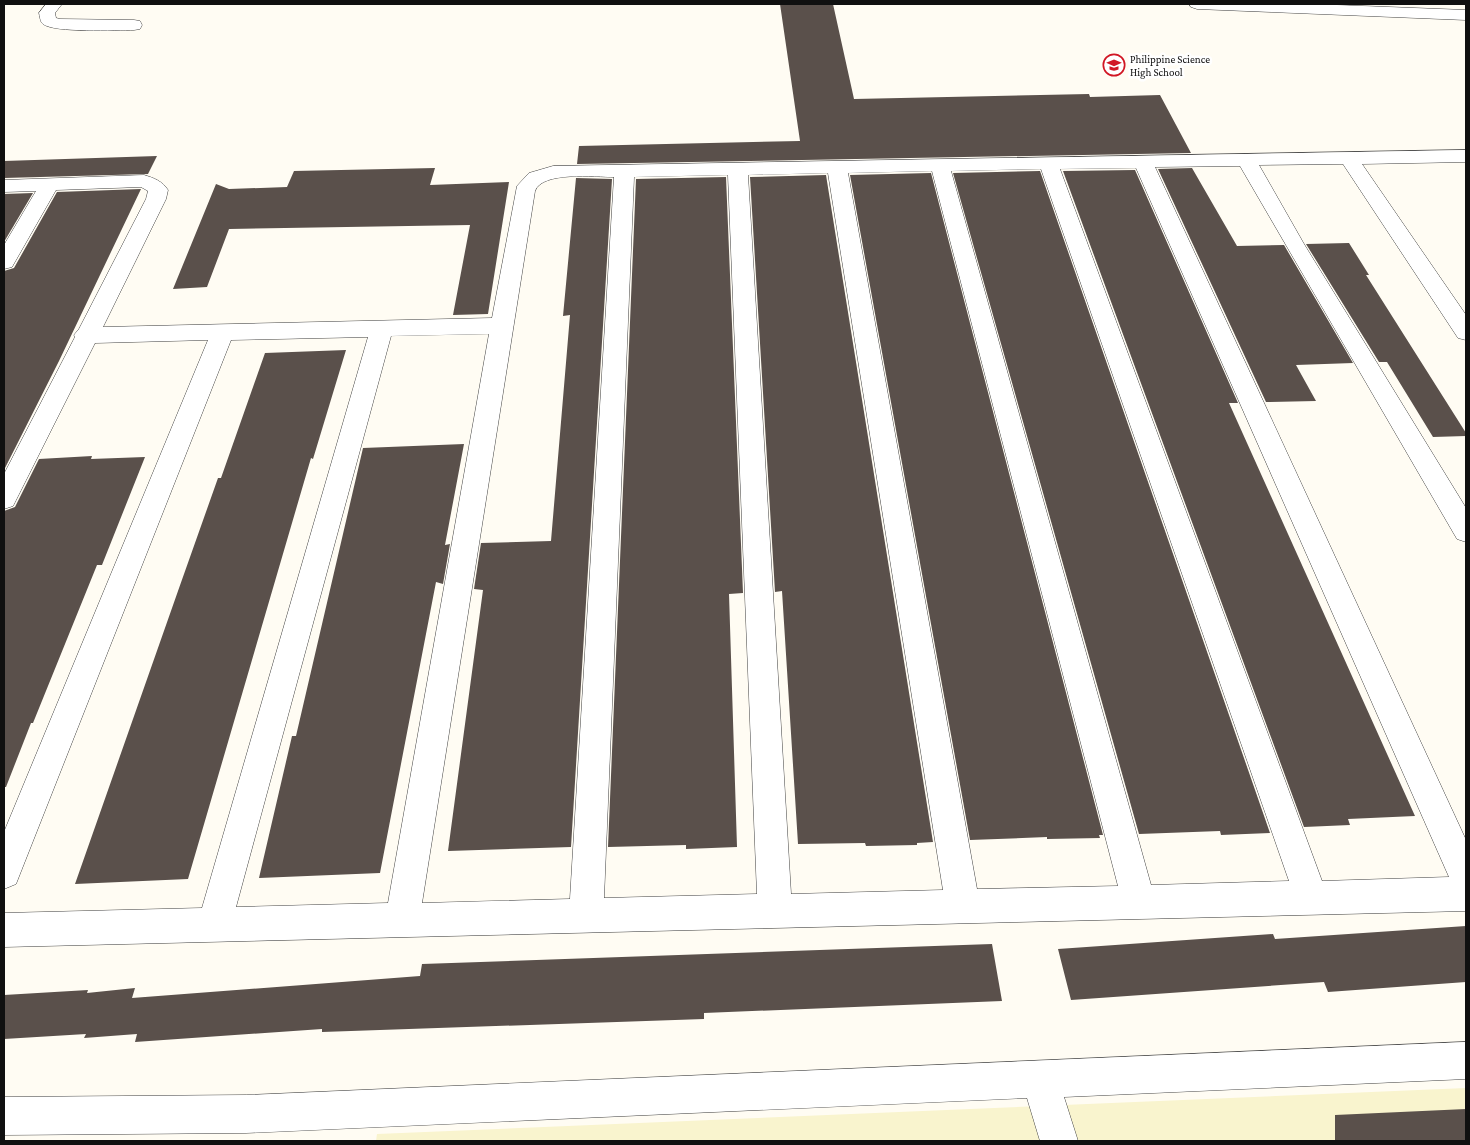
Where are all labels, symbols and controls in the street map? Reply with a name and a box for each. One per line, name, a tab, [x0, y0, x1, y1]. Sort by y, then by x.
school or university icon: Philippine Science High School	[1102, 53, 1126, 77]
place label: Philippine Science High School	[1130, 53, 1210, 79]

